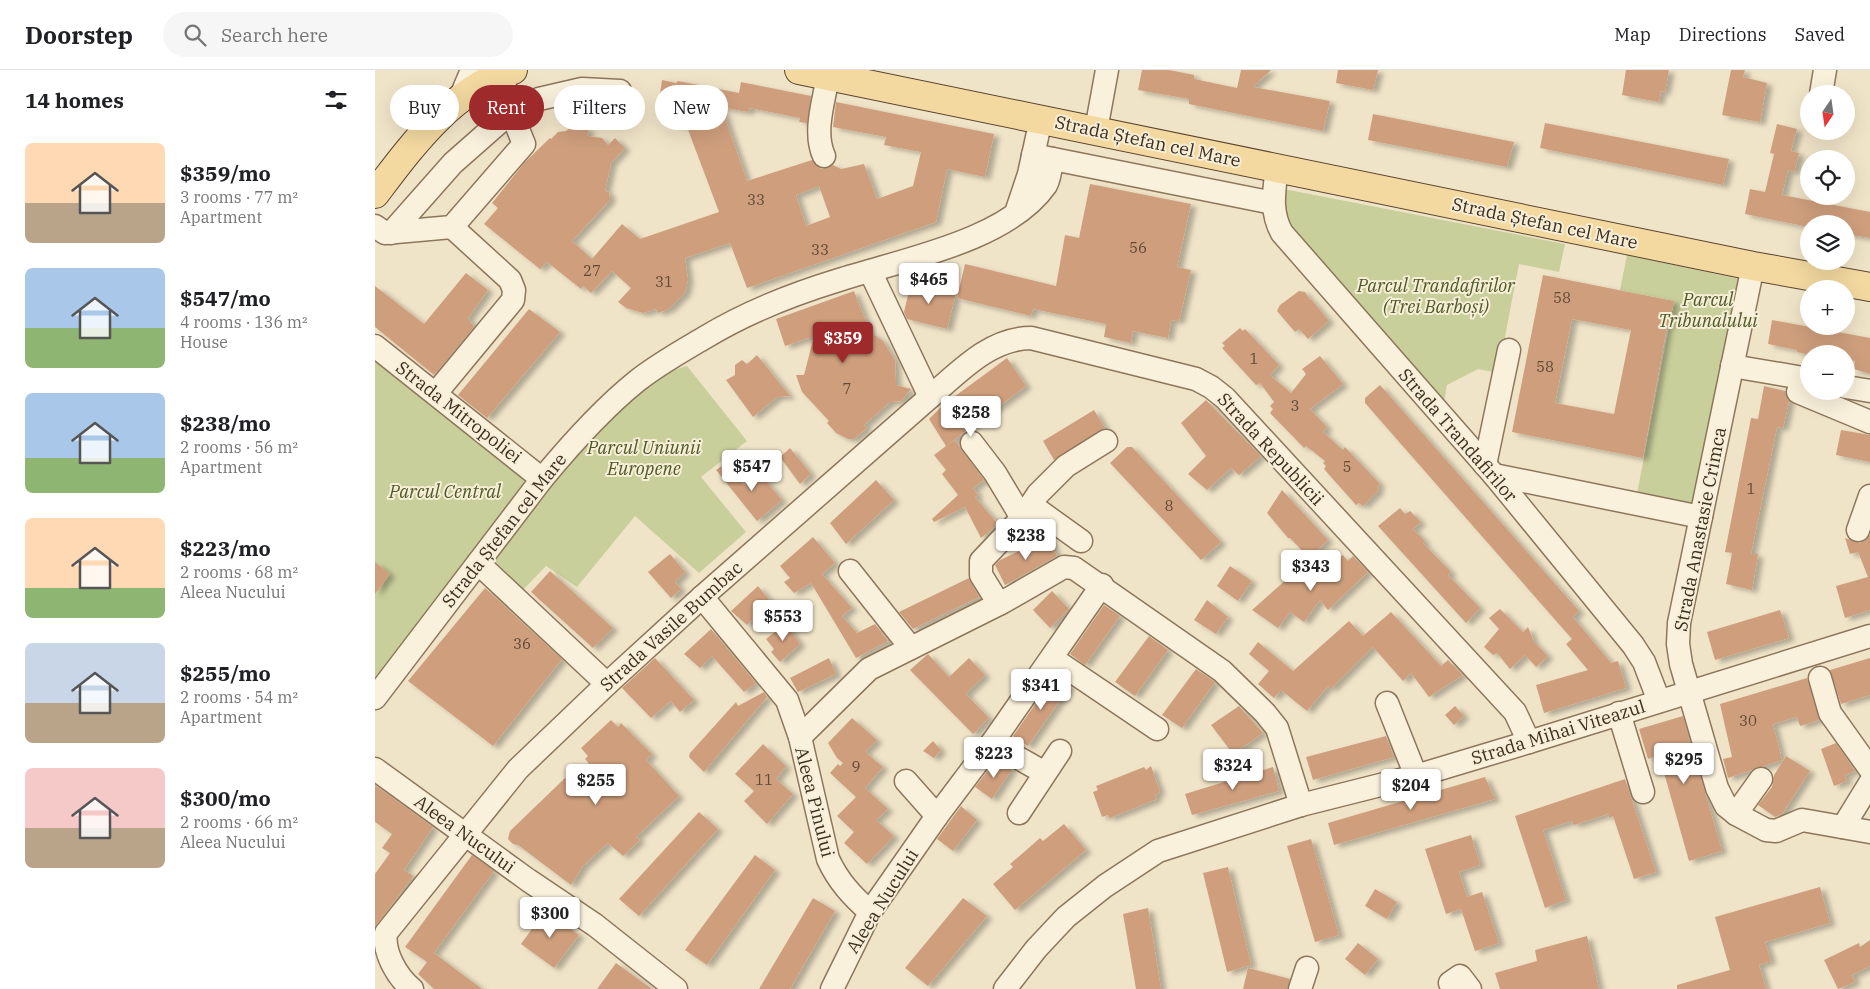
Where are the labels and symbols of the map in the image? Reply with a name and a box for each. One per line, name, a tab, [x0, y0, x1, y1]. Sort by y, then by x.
north arrow	[1800, 85, 1855, 140]
street label: Strada Ștefan cel Mare	[1053, 110, 1243, 172]
house number: 33	[747, 190, 765, 209]
street label: Strada Ștefan cel Mare	[1450, 192, 1640, 254]
house number: 56	[1129, 238, 1147, 257]
house number: 33	[811, 240, 829, 259]
house number: 27	[583, 261, 601, 280]
pin: $465	[899, 262, 959, 305]
house number: 31	[655, 272, 673, 291]
park label: Parcul Trandafirilor (Trei Barboși)	[1356, 274, 1516, 318]
house number: 58	[1553, 288, 1571, 307]
park label: Parcul Tribunalului	[1658, 288, 1758, 332]
pin: $359	[813, 322, 873, 364]
house number: 1	[1249, 349, 1259, 368]
street label: Strada Mitropoliei	[392, 356, 527, 468]
house number: 58	[1536, 357, 1554, 376]
street label: Strada Trandafirilor	[1394, 363, 1522, 507]
house number: 7	[842, 379, 852, 398]
street label: Strada Republicii	[1213, 388, 1329, 510]
pin: $258	[941, 396, 1001, 438]
house number: 3	[1290, 396, 1300, 415]
street label: Strada Anastasie Crimca	[1669, 425, 1731, 633]
park label: Parcul Uniunii Europene	[586, 436, 701, 480]
street label: Strada Ștefan cel Mare	[437, 448, 571, 612]
pin: $547	[722, 450, 782, 492]
house number: 5	[1342, 457, 1352, 476]
house number: 1	[1746, 479, 1756, 498]
park label: Parcul Central	[388, 480, 502, 503]
house number: 8	[1164, 496, 1174, 515]
pin: $238	[996, 518, 1056, 561]
pin: $343	[1281, 550, 1341, 592]
street label: Strada Vasile Bumbac	[595, 556, 747, 696]
pin: $553	[753, 600, 813, 642]
house number: 36	[513, 634, 531, 653]
pin: $341	[1011, 668, 1071, 711]
street label: Strada Mihai Viteazul	[1468, 695, 1648, 769]
house number: 30	[1739, 711, 1757, 730]
pin: $223	[964, 736, 1024, 779]
pin: $295	[1654, 742, 1714, 785]
street label: Aleea Pinului	[790, 744, 840, 860]
pin: $324	[1203, 748, 1263, 791]
house number: 9	[851, 757, 861, 776]
pin: $255	[566, 764, 626, 806]
pin: $204	[1381, 768, 1441, 811]
house number: 11	[755, 770, 773, 789]
street label: Aleea Nucului	[410, 790, 520, 878]
street label: Aleea Nucului	[841, 844, 923, 957]
pin: $300	[520, 896, 580, 939]

